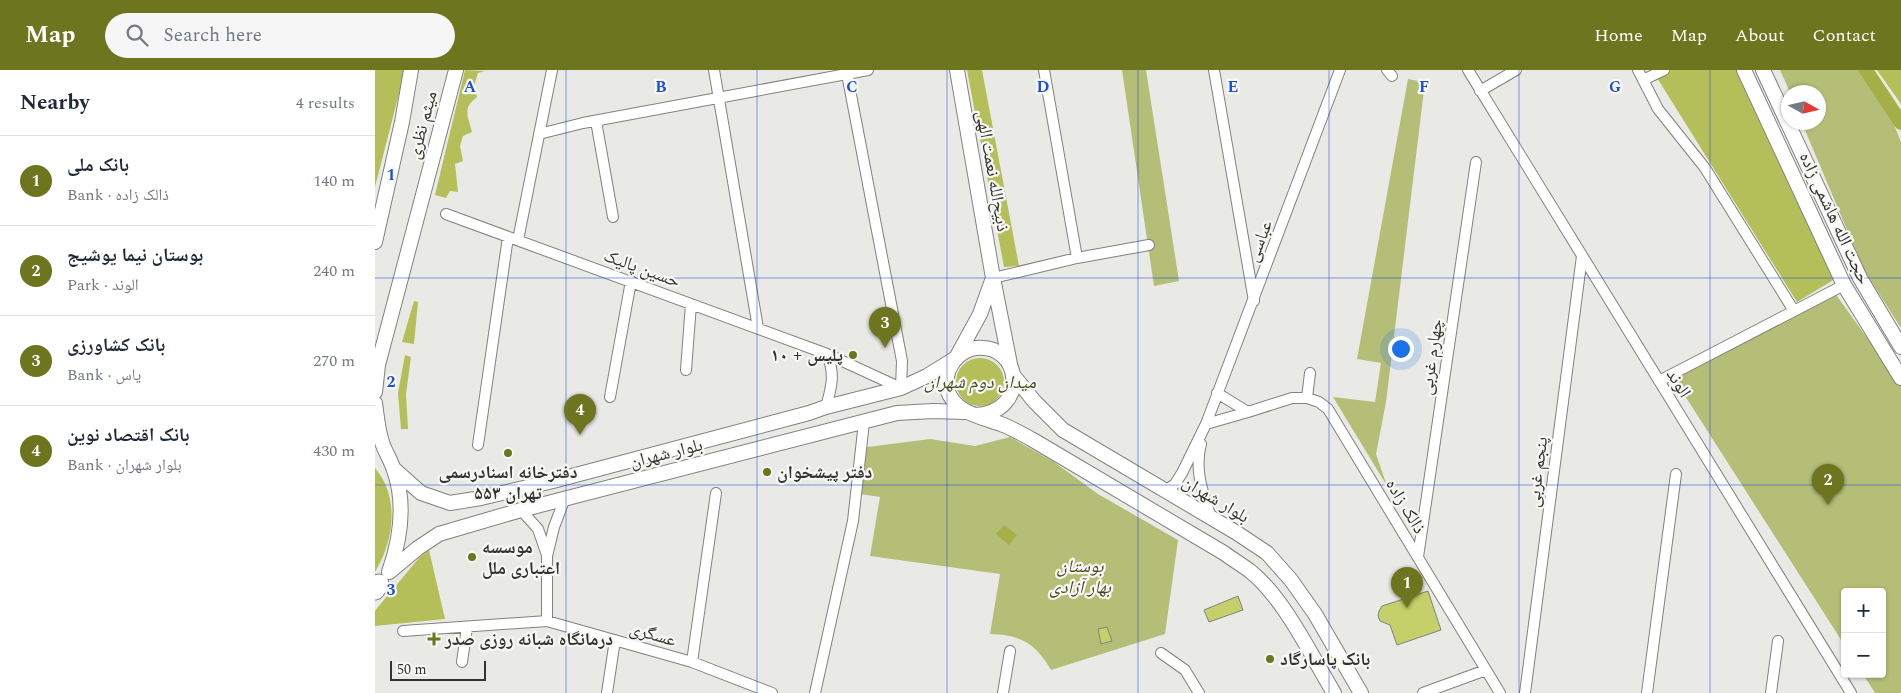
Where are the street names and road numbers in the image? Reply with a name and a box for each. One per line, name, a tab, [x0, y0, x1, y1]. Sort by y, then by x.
street label: میثم نظری	[400, 88, 445, 162]
street label: ذبیح‌الله نعمت الهی	[969, 108, 1016, 234]
street label: حجت الله هاشمی زاده	[1792, 147, 1877, 289]
street label: عباسی	[1239, 216, 1280, 266]
street label: حسین پالیک	[600, 242, 684, 295]
street label: چهارم غربی	[1413, 317, 1450, 397]
street label: الوند	[1659, 363, 1698, 403]
street label: بلوار شهران	[627, 431, 705, 476]
street label: پنجم غربی	[1520, 435, 1555, 509]
street label: بلوار شهران	[1177, 469, 1255, 530]
street label: ذالک زاده	[1379, 474, 1433, 539]
street label: عسگری	[626, 615, 680, 654]

